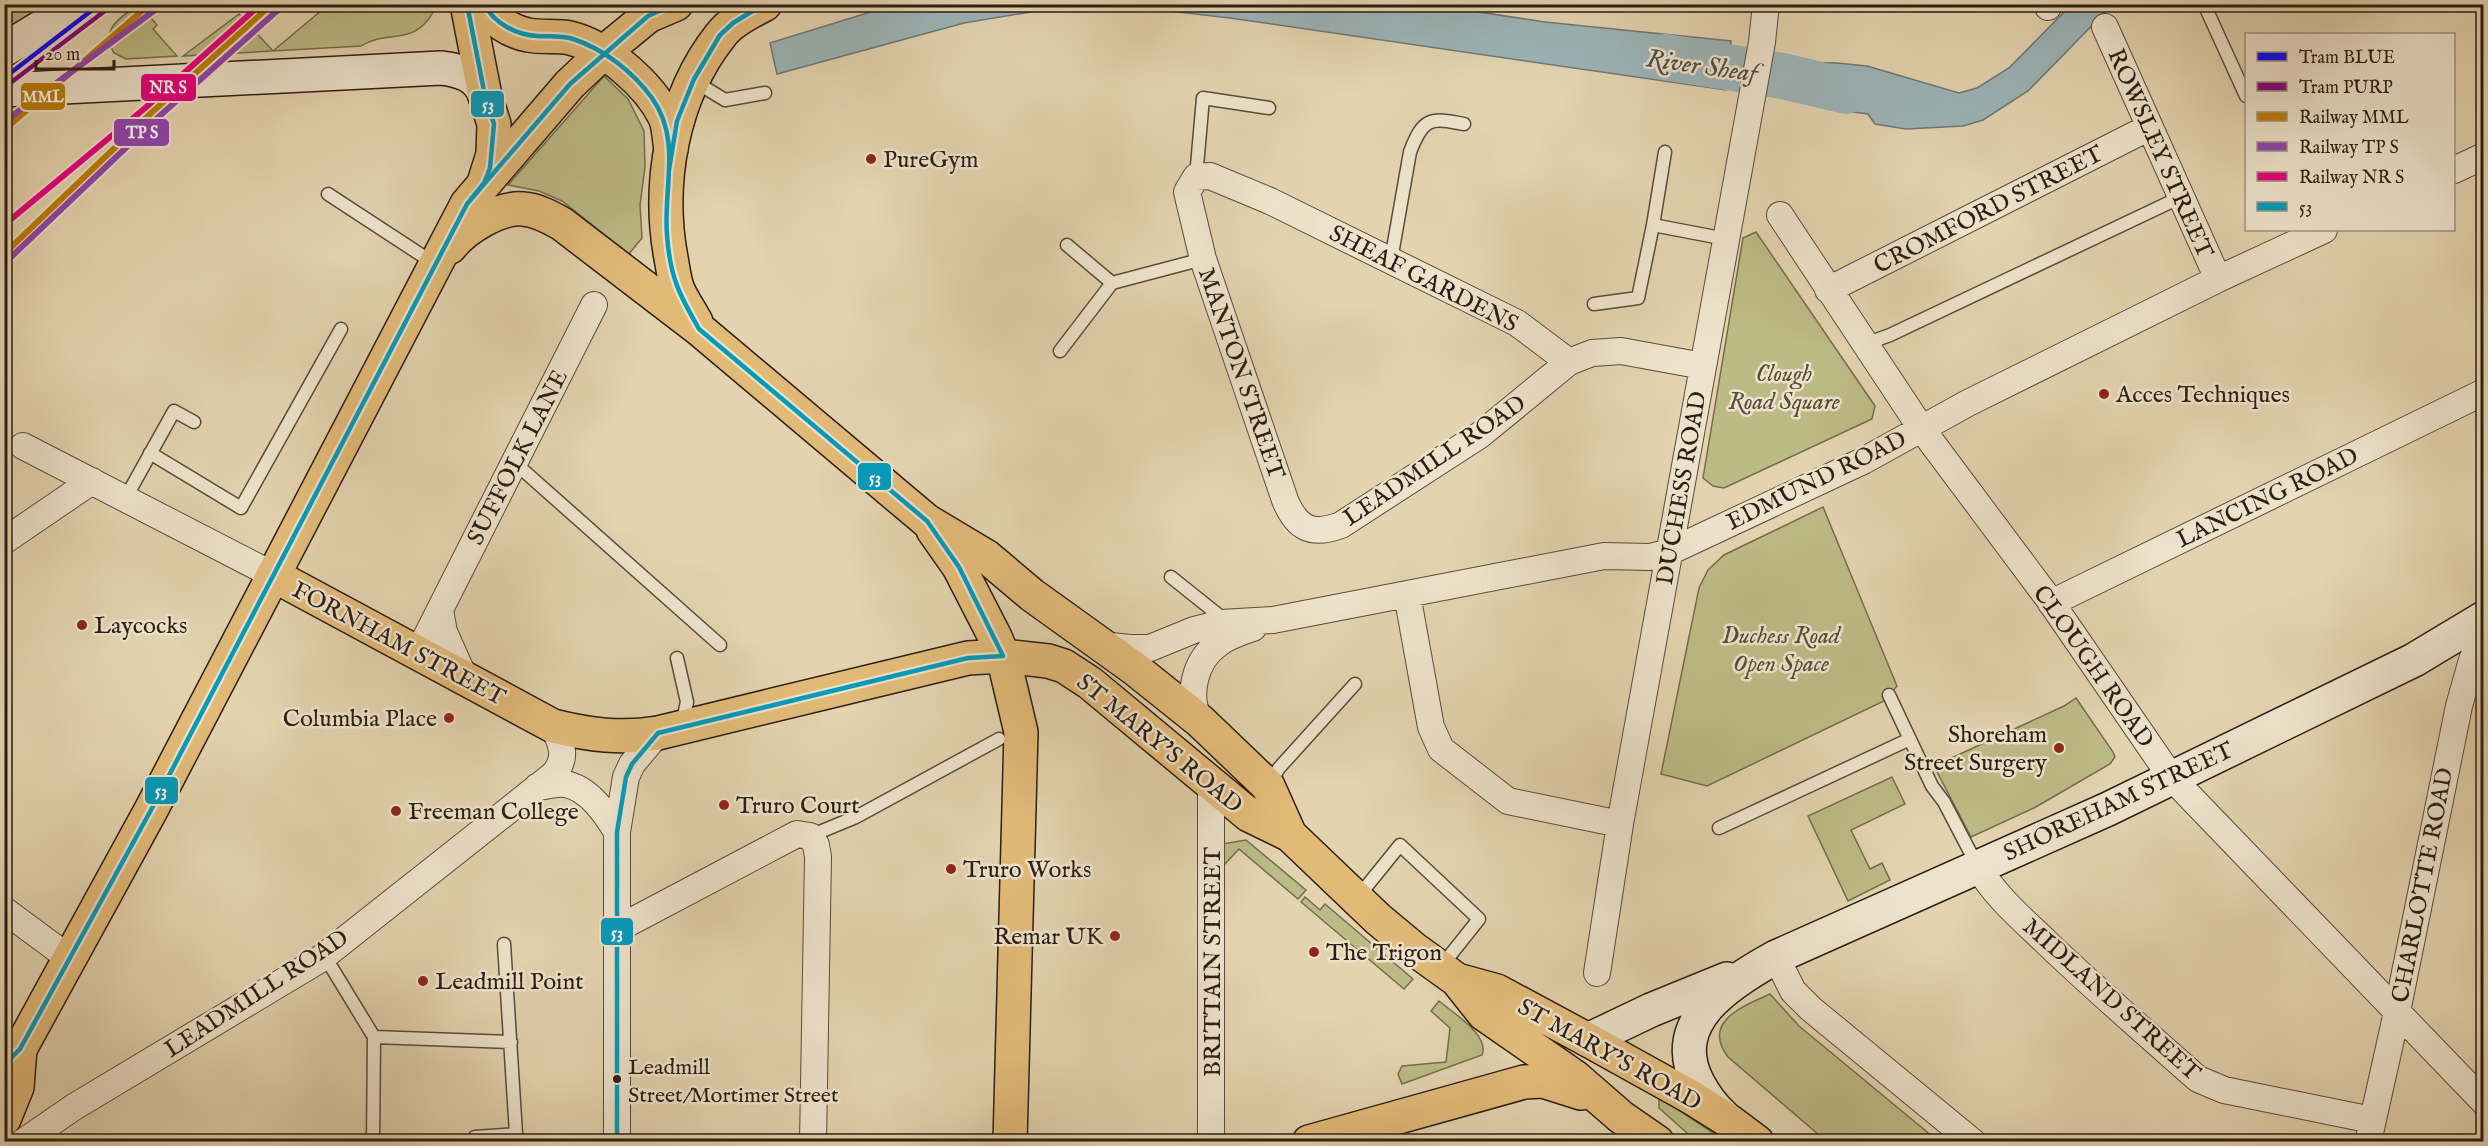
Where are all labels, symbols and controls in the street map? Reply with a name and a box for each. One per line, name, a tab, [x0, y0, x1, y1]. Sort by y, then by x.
scale bar	[36, 33, 114, 71]
legend	[2245, 33, 2455, 231]
water label: River Sheaf	[1644, 42, 1766, 91]
text: 20 m	[45, 44, 80, 67]
street label: ROWSLEY STREET	[2099, 44, 2220, 264]
text: Tram BLUE	[2299, 47, 2395, 70]
line badge: NR S	[140, 73, 197, 102]
text: Tram PURP	[2299, 77, 2393, 100]
text: NR S	[148, 79, 187, 99]
line badge: MML	[20, 82, 66, 111]
text: MML	[22, 88, 64, 108]
line badge: 53	[470, 90, 505, 118]
text: 53	[482, 96, 494, 116]
text: Railway MML	[2299, 107, 2409, 130]
line badge: TP S	[113, 118, 170, 147]
text: TP S	[125, 124, 158, 144]
text: Railway TP S	[2299, 137, 2399, 160]
street label: CROMFORD STREET	[1869, 139, 2109, 282]
place label: PureGym	[883, 145, 979, 176]
marker: PureGym	[864, 152, 878, 166]
text: Railway NR S	[2299, 167, 2404, 190]
text: 53	[2299, 197, 2312, 220]
street label: SHEAF GARDENS	[1324, 218, 1523, 340]
street label: MANTON STREET	[1190, 264, 1291, 484]
park label: Clough Road Square	[1728, 359, 1840, 418]
street label: SUFFOLK LANE	[461, 365, 576, 551]
place label: Acces Techniques	[2115, 380, 2290, 411]
marker: Acces Techniques	[2097, 387, 2111, 401]
street label: LEADMILL ROAD	[1338, 389, 1532, 534]
street label: DUCHESS ROAD	[1650, 389, 1715, 587]
street label: EDMUND ROAD	[1722, 424, 1912, 538]
street label: LANCING ROAD	[2172, 441, 2364, 556]
line badge: 53	[857, 462, 892, 491]
text: 53	[869, 469, 881, 489]
street label: FORNHAM STREET	[286, 575, 511, 714]
street label: CLOUGH ROAD	[2025, 580, 2160, 754]
place label: Laycocks	[94, 611, 188, 642]
marker: Laycocks	[75, 618, 89, 632]
park label: Duchess Road Open Space	[1722, 621, 1842, 680]
street label: ST MARY'S ROAD	[1070, 668, 1249, 821]
place label: Columbia Place	[283, 704, 437, 735]
marker: Columbia Place	[442, 711, 456, 725]
place label: Shoreham Street Surgery	[1904, 720, 2047, 779]
street label: SHOREHAM STREET	[1999, 735, 2239, 869]
marker: Shoreham Street Surgery	[2052, 741, 2066, 755]
street label: CHARLOTTE ROAD	[2385, 765, 2461, 1005]
line badge: 53	[144, 776, 179, 805]
text: 53	[155, 782, 167, 802]
place label: Truro Court	[736, 791, 859, 822]
place label: Freeman College	[408, 797, 579, 828]
marker: Truro Court	[717, 798, 731, 812]
marker: Freeman College	[389, 804, 403, 818]
street label: BRITTAIN STREET	[1198, 846, 1229, 1077]
place label: Truro Works	[963, 855, 1091, 886]
marker: Truro Works	[944, 862, 958, 876]
street label: MIDLAND STREET	[2016, 912, 2207, 1089]
line badge: 53	[600, 917, 634, 946]
place label: Remar UK	[993, 922, 1104, 953]
street label: LEADMILL ROAD	[159, 923, 355, 1065]
text: 53	[611, 924, 623, 944]
marker: Remar UK	[1108, 929, 1122, 943]
place label: The Trigon	[1326, 938, 1442, 969]
marker: The Trigon	[1307, 945, 1321, 959]
place label: Leadmill Point	[435, 967, 583, 998]
marker: Leadmill Point	[416, 974, 430, 988]
street label: ST MARY'S ROAD	[1512, 992, 1707, 1119]
place label: Leadmill Street/Mortimer Street	[628, 1054, 839, 1110]
marker: Leadmill Street/Mortimer Street	[611, 1073, 623, 1085]

